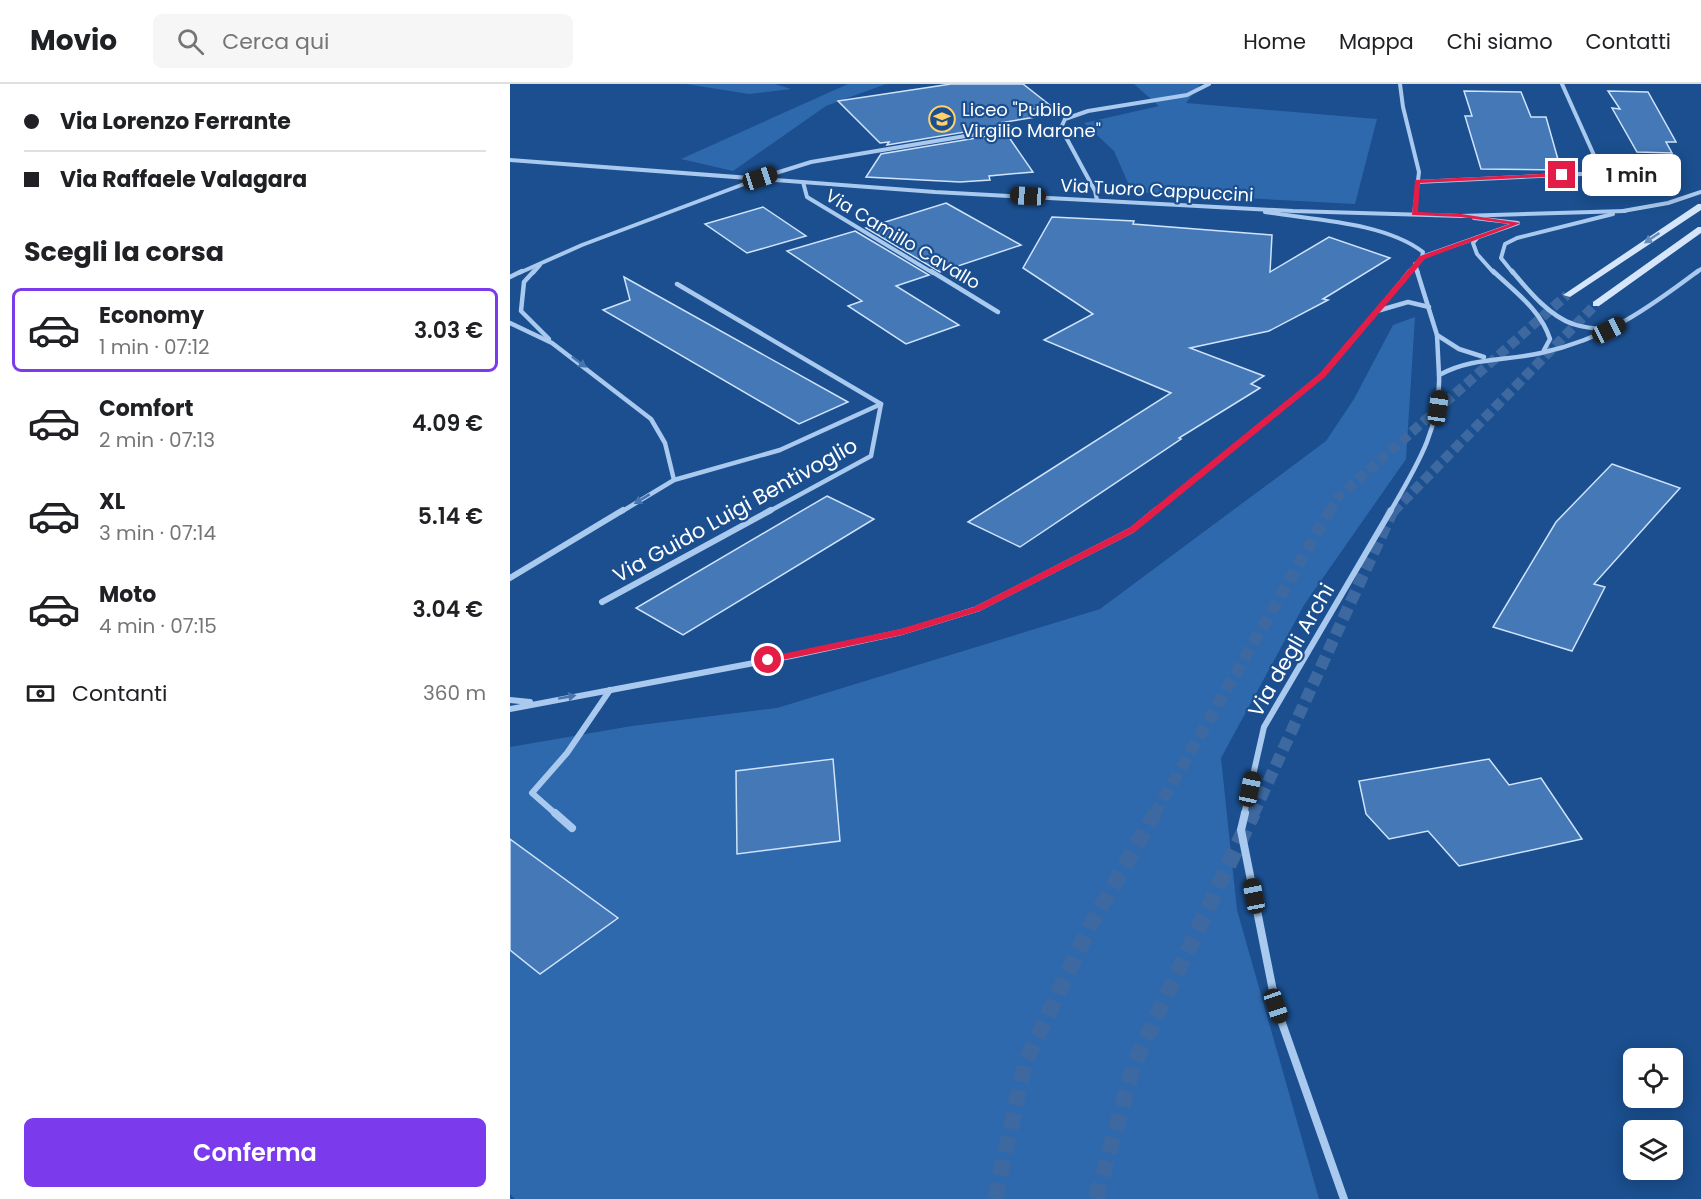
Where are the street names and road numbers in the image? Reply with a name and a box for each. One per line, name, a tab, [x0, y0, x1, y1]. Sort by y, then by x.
street label: Via Tuoro Cappuccini	[1060, 172, 1254, 208]
street label: Via Camillo Cavallo	[821, 183, 985, 295]
street label: Via Guido Luigi Bentivoglio	[608, 431, 862, 589]
street label: Via degli Archi	[1241, 578, 1341, 722]

